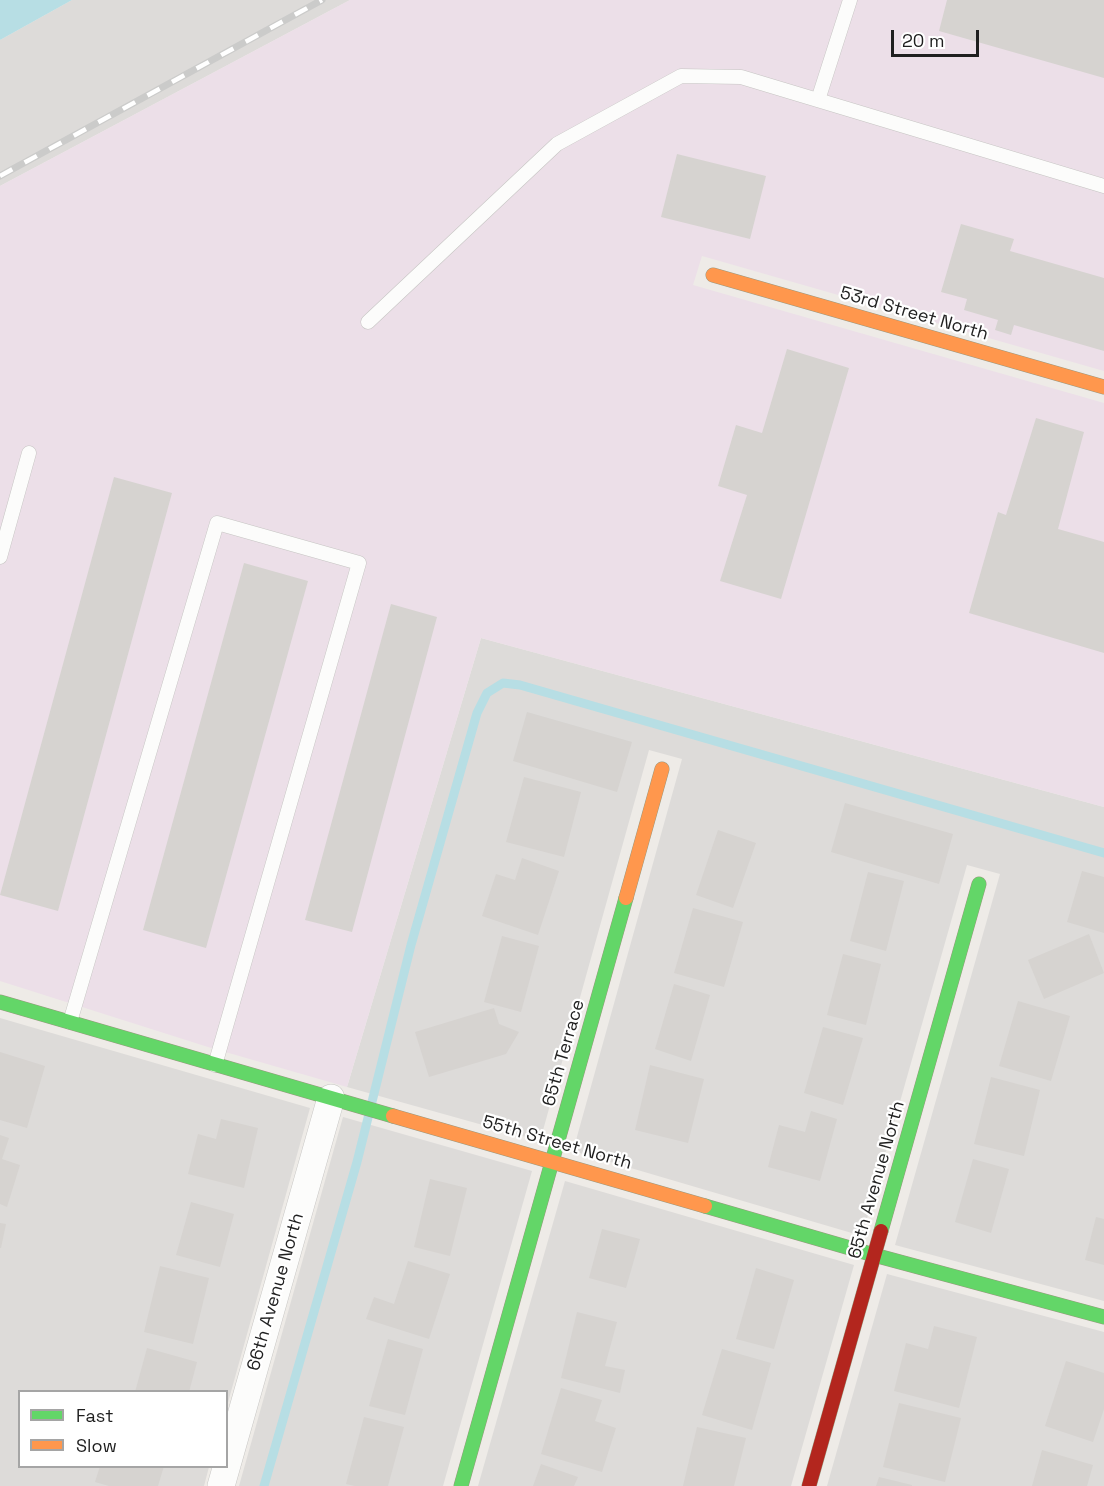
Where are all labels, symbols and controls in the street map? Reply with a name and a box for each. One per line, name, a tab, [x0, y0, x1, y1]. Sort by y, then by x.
scale bar	[894, 18, 982, 56]
text: 20 m	[902, 29, 945, 52]
street label: 53rd Street North	[837, 283, 991, 345]
street label: 65th Terrace	[538, 997, 590, 1109]
street label: 65th Avenue North	[844, 1099, 910, 1261]
street label: 55th Street North	[480, 1111, 634, 1175]
street label: 66th Avenue North	[243, 1211, 309, 1373]
legend	[18, 1390, 228, 1468]
text: Fast	[76, 1404, 113, 1427]
text: Slow	[76, 1434, 117, 1457]

